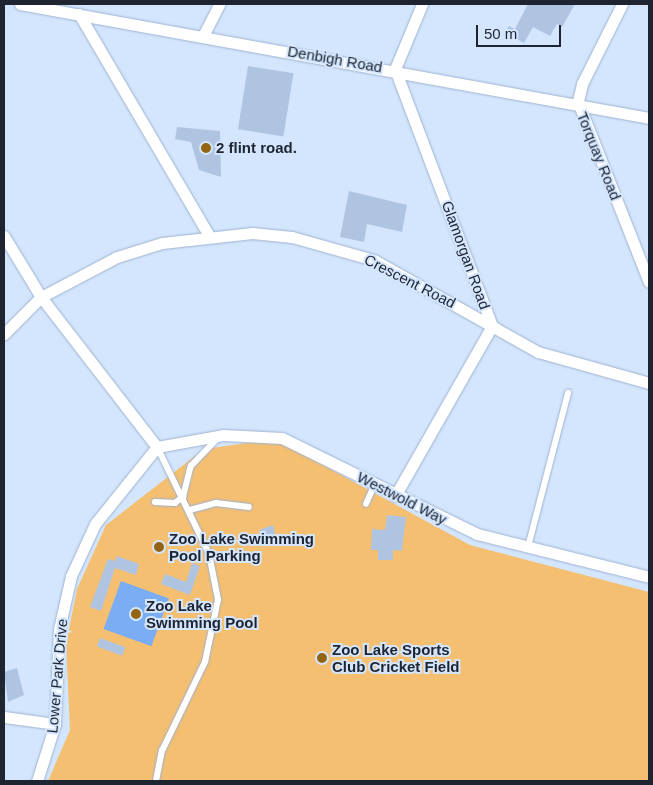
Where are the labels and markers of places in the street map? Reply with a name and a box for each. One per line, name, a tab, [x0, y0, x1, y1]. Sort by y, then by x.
place label: 2 flint road.	[216, 139, 297, 157]
marker: 2 flint road.	[200, 142, 212, 154]
place label: Zoo Lake Swimming Pool Parking	[169, 529, 314, 564]
marker: Zoo Lake Swimming Pool Parking	[153, 541, 165, 553]
place label: Zoo Lake Swimming Pool	[146, 596, 258, 631]
marker: Zoo Lake Swimming Pool	[130, 608, 142, 620]
place label: Zoo Lake Sports Club Cricket Field	[332, 640, 460, 675]
marker: Zoo Lake Sports Club Cricket Field	[316, 652, 328, 664]

